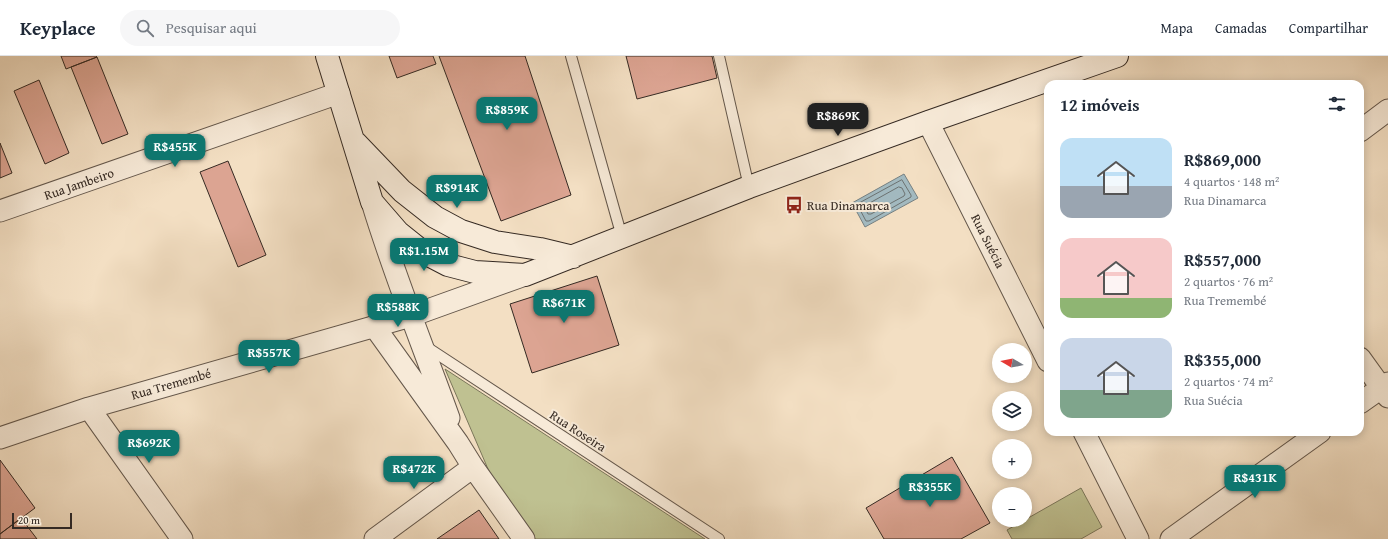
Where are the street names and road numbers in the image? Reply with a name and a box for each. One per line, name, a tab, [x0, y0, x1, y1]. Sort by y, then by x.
street label: Rua Jambeiro	[42, 163, 117, 205]
street label: Rua Suécia	[966, 211, 1010, 272]
street label: Rua Tremembé	[129, 364, 213, 404]
street label: Rua Roseira	[546, 406, 611, 457]

